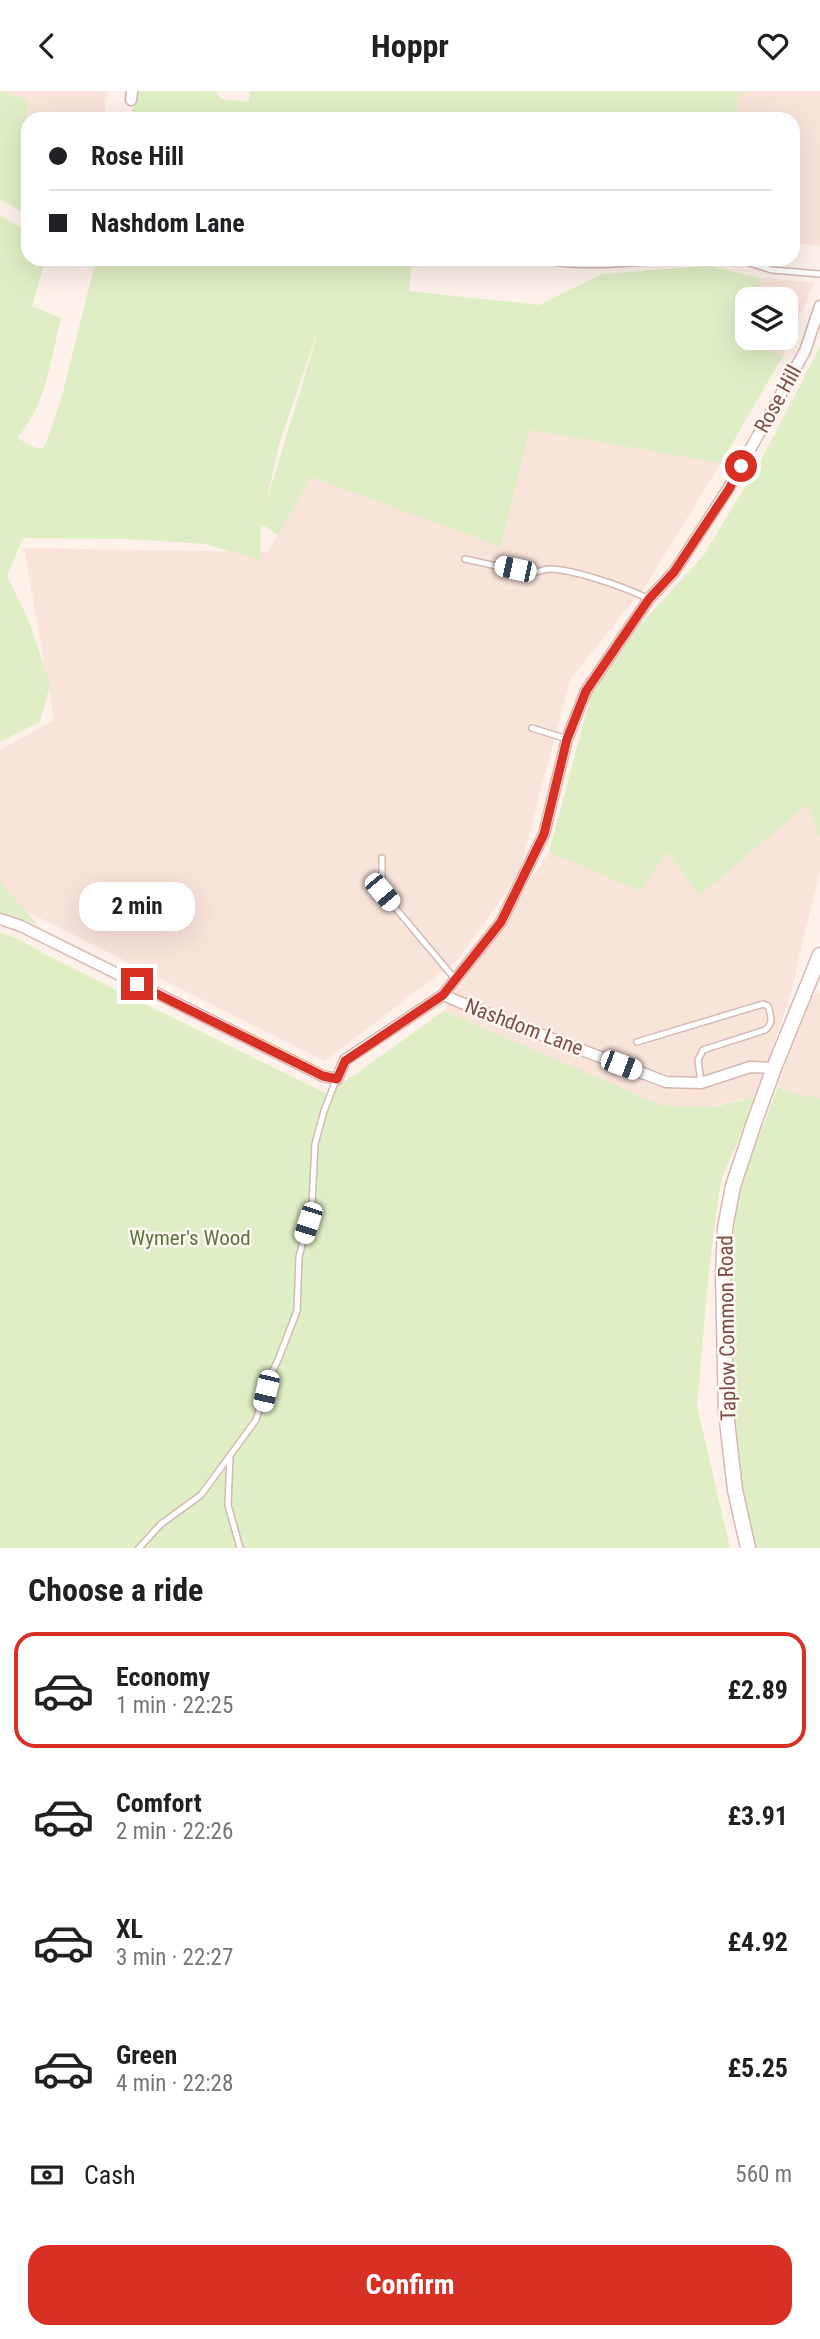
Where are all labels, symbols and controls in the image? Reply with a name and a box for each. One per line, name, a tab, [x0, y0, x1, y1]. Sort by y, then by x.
icon: back	[28, 27, 66, 65]
text: Hoppr	[371, 27, 449, 65]
icon: heart	[754, 27, 792, 65]
text: Rose Hill	[91, 141, 184, 171]
text: Nashdom Lane	[91, 208, 245, 238]
map controls	[735, 287, 798, 350]
button: layers	[735, 287, 798, 350]
street label: Rose Hill	[750, 361, 806, 437]
route start	[725, 450, 757, 482]
car	[493, 554, 538, 584]
car	[361, 869, 404, 915]
callout: 2 min	[79, 883, 195, 931]
text: 2 min	[111, 893, 163, 920]
route end	[121, 968, 153, 1000]
street label: Nashdom Lane	[462, 993, 587, 1061]
car	[598, 1048, 645, 1082]
car	[292, 1200, 325, 1246]
park label: Wymer's Wood	[129, 1226, 251, 1250]
street label: Taplow Common Road	[713, 1235, 741, 1421]
car	[252, 1368, 281, 1414]
text: Choose a ride	[28, 1571, 203, 1609]
icon: car	[32, 1659, 95, 1722]
text: Economy	[116, 1662, 210, 1692]
text: £2.89	[727, 1675, 788, 1705]
text: 1 min · 22:25	[116, 1692, 233, 1719]
icon: car	[32, 1785, 95, 1848]
text: Comfort	[116, 1788, 202, 1818]
text: £3.91	[727, 1801, 788, 1831]
text: 2 min · 22:26	[116, 1818, 233, 1845]
icon: car	[32, 1911, 95, 1974]
text: XL	[116, 1914, 143, 1944]
text: £4.92	[727, 1927, 788, 1957]
text: 3 min · 22:27	[116, 1944, 233, 1971]
icon: car	[32, 2037, 95, 2100]
text: Green	[116, 2040, 177, 2070]
text: £5.25	[727, 2053, 788, 2083]
text: 4 min · 22:28	[116, 2070, 233, 2097]
icon: cash	[28, 2156, 66, 2194]
text: Cash	[84, 2160, 136, 2190]
text: 560 m	[735, 2161, 792, 2188]
button: Confirm	[28, 2245, 792, 2325]

